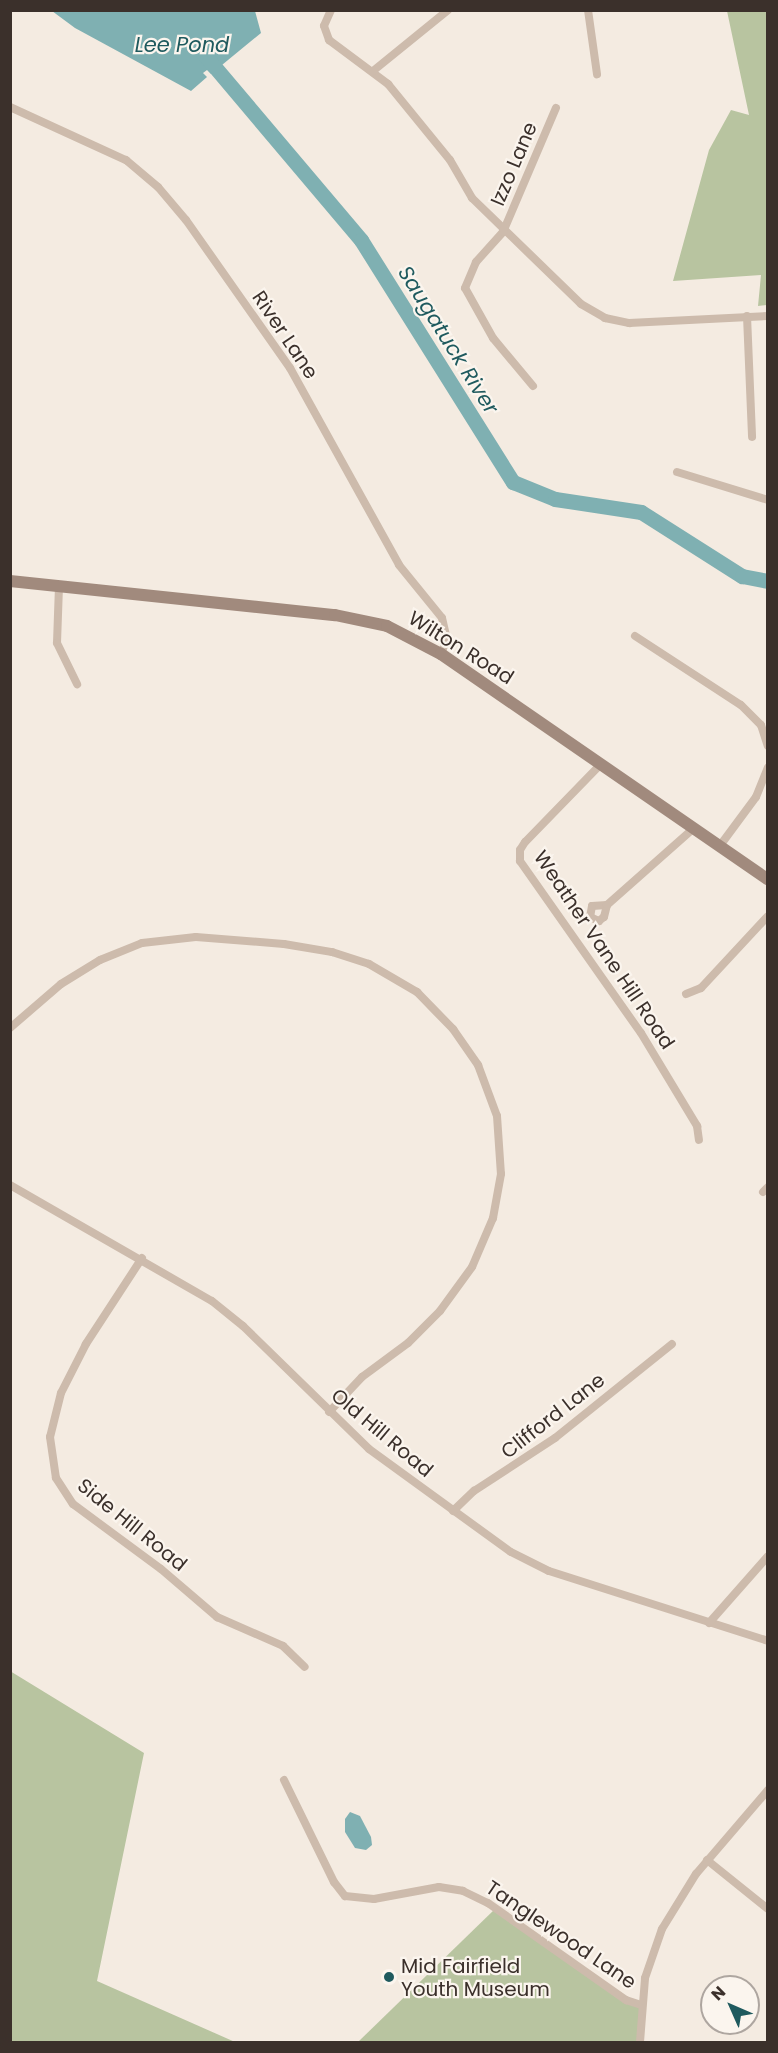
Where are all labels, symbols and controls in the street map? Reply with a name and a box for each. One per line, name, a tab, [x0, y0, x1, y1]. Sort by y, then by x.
water label: Lee Pond	[135, 32, 229, 58]
street label: Izzo Lane	[486, 119, 542, 209]
water label: Saugatuck River	[392, 261, 504, 419]
street label: River Lane	[247, 286, 323, 384]
street label: Wilton Road	[404, 606, 518, 690]
street label: Weather Vane Hill Road	[529, 846, 679, 1054]
street label: Clifford Lane	[496, 1368, 610, 1464]
street label: Old Hill Road	[326, 1383, 438, 1483]
street label: Side Hill Road	[72, 1474, 192, 1576]
street label: Tanglewood Lane	[481, 1876, 641, 1994]
place label: Mid Fairfield Youth Museum	[401, 1954, 550, 2001]
marker: Mid Fairfield Youth Museum	[382, 1970, 396, 1984]
north arrow	[700, 1975, 760, 2035]
text: N	[706, 1981, 731, 2006]

